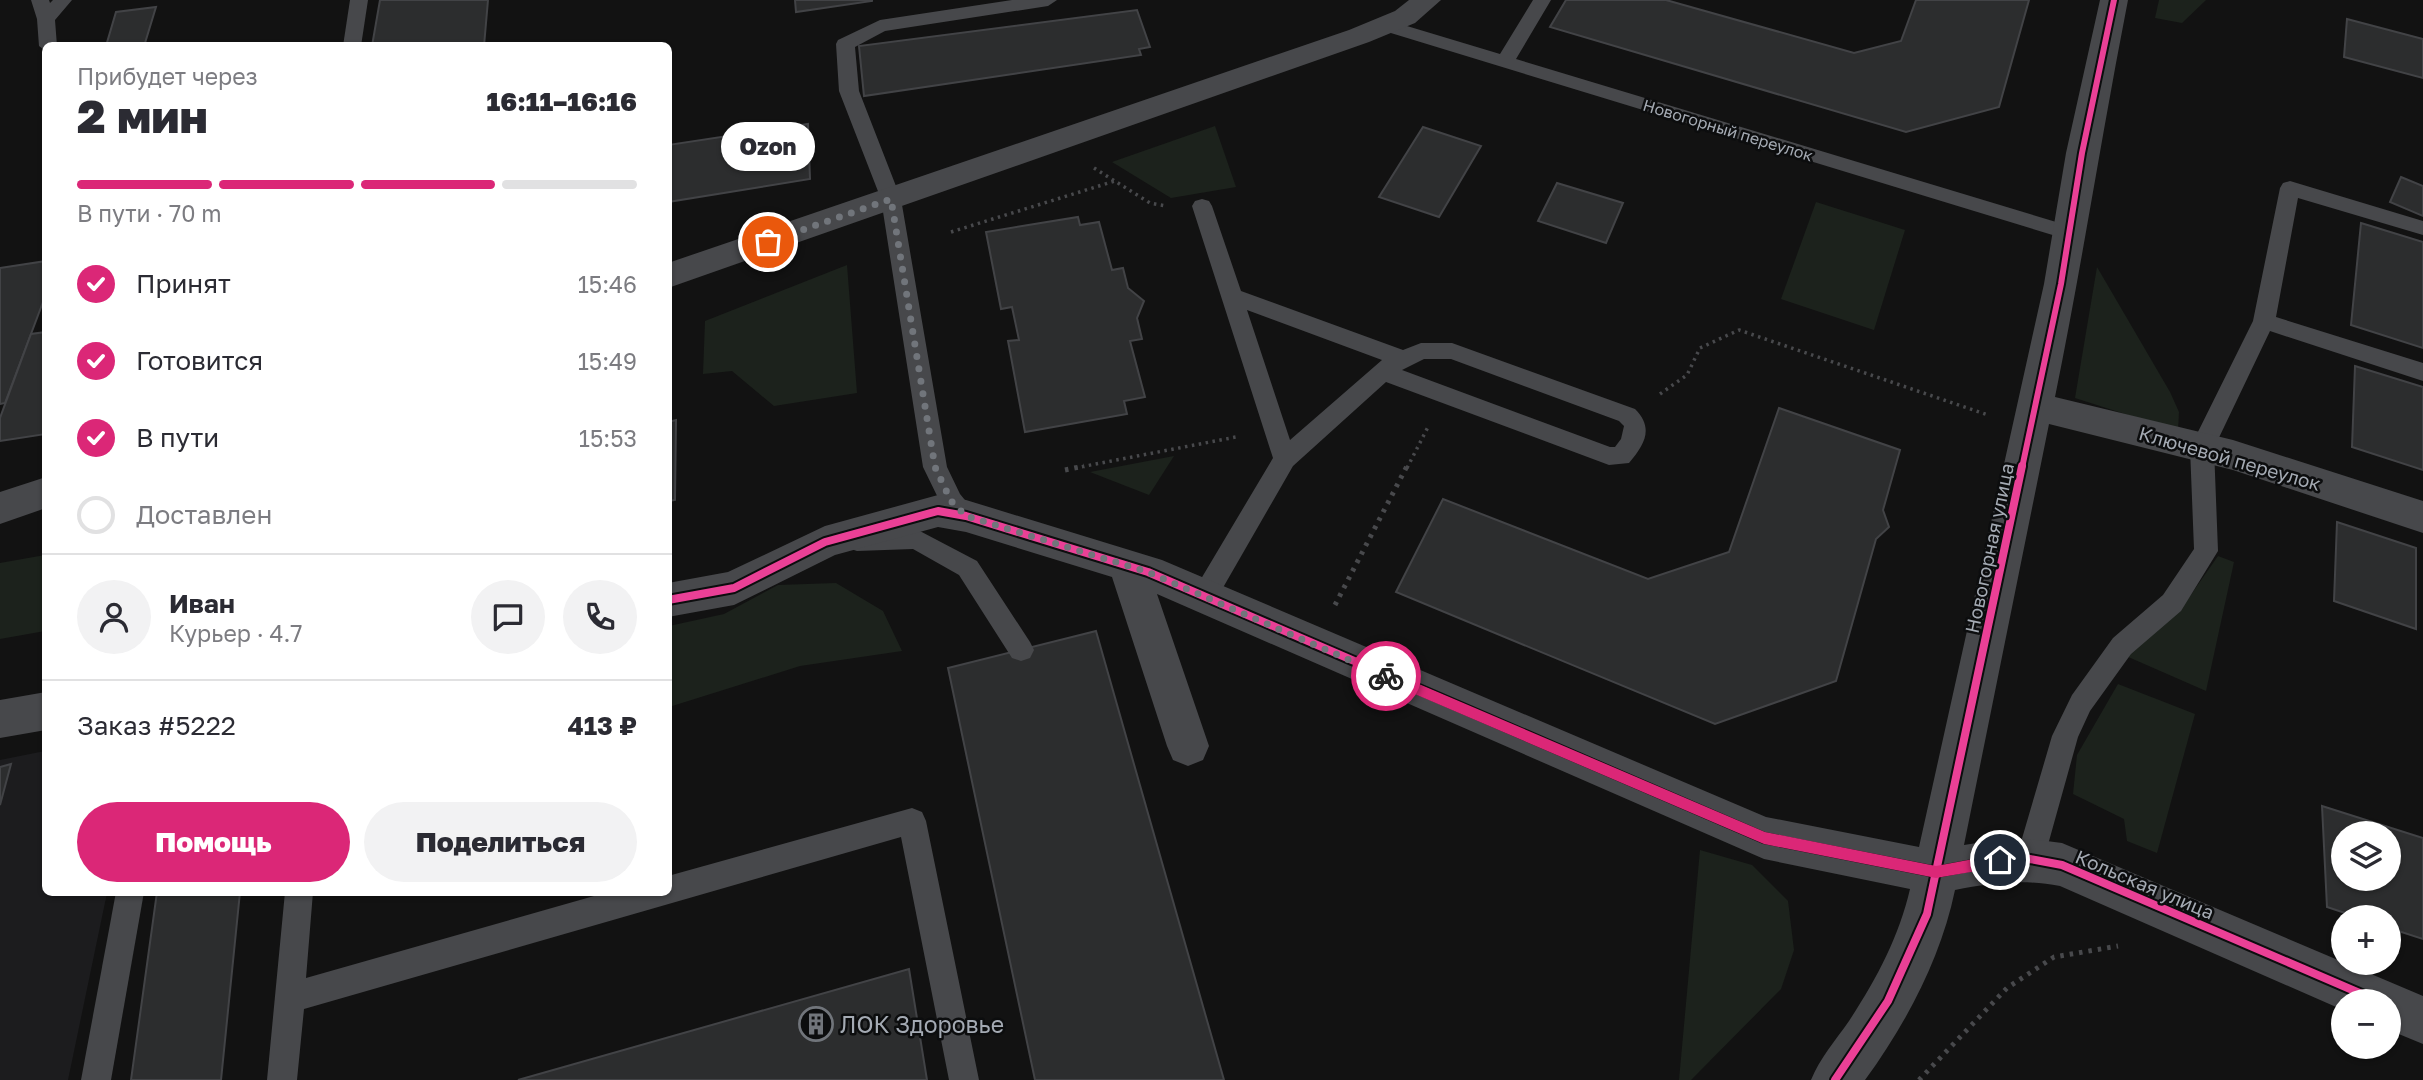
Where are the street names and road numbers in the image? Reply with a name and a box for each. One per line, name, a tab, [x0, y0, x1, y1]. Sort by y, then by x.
street label: Новогорный переулок	[1641, 95, 1815, 165]
street label: Ключевой переулок	[2136, 421, 2324, 495]
street label: Новогорная улица	[1960, 461, 2018, 635]
street label: Кольская улица	[2072, 844, 2218, 924]

